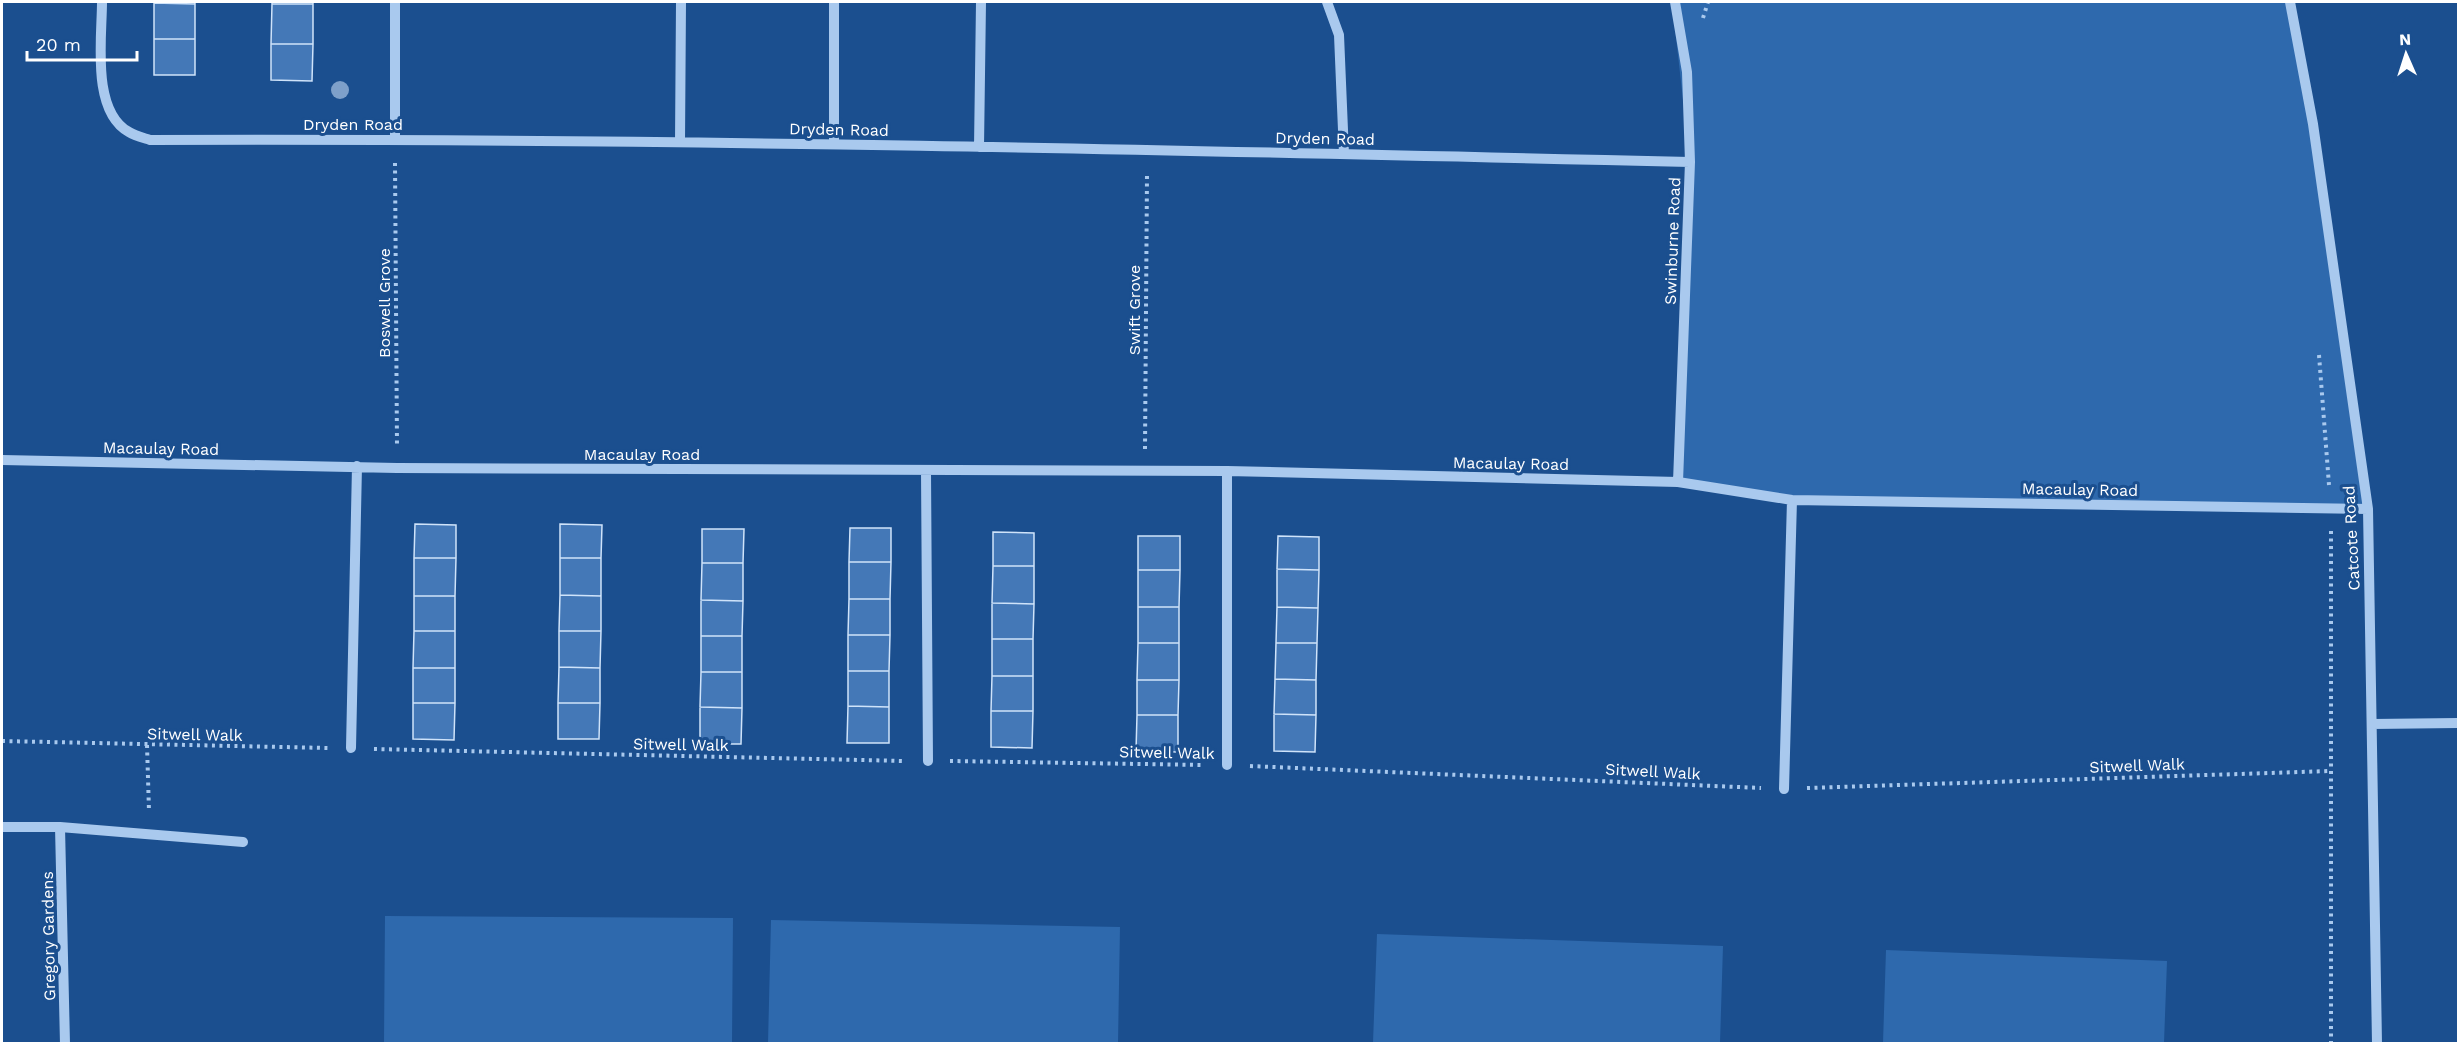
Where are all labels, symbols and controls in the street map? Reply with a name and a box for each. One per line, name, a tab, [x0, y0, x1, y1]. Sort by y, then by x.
scale bar	[27, 24, 136, 62]
north arrow	[2376, 24, 2436, 84]
text: N	[2399, 30, 2412, 49]
text: 20 m	[36, 34, 81, 55]
street label: Dryden Road	[303, 115, 403, 134]
street label: Dryden Road	[789, 119, 889, 140]
street label: Dryden Road	[1275, 128, 1375, 149]
street label: Swinburne Road	[1661, 177, 1684, 305]
street label: Boswell Grove	[375, 248, 394, 358]
street label: Swift Grove	[1125, 265, 1144, 355]
street label: Macaulay Road	[103, 438, 219, 459]
street label: Macaulay Road	[584, 445, 700, 464]
street label: Macaulay Road	[1453, 453, 1569, 474]
street label: Macaulay Road	[2022, 479, 2138, 500]
street label: Catcote Road	[2339, 485, 2364, 591]
street label: Sitwell Walk	[147, 724, 243, 745]
street label: Sitwell Walk	[633, 734, 729, 755]
street label: Sitwell Walk	[1119, 742, 1215, 763]
street label: Sitwell Walk	[2089, 754, 2185, 777]
street label: Sitwell Walk	[1605, 760, 1701, 783]
street label: Gregory Gardens	[38, 871, 59, 1001]

